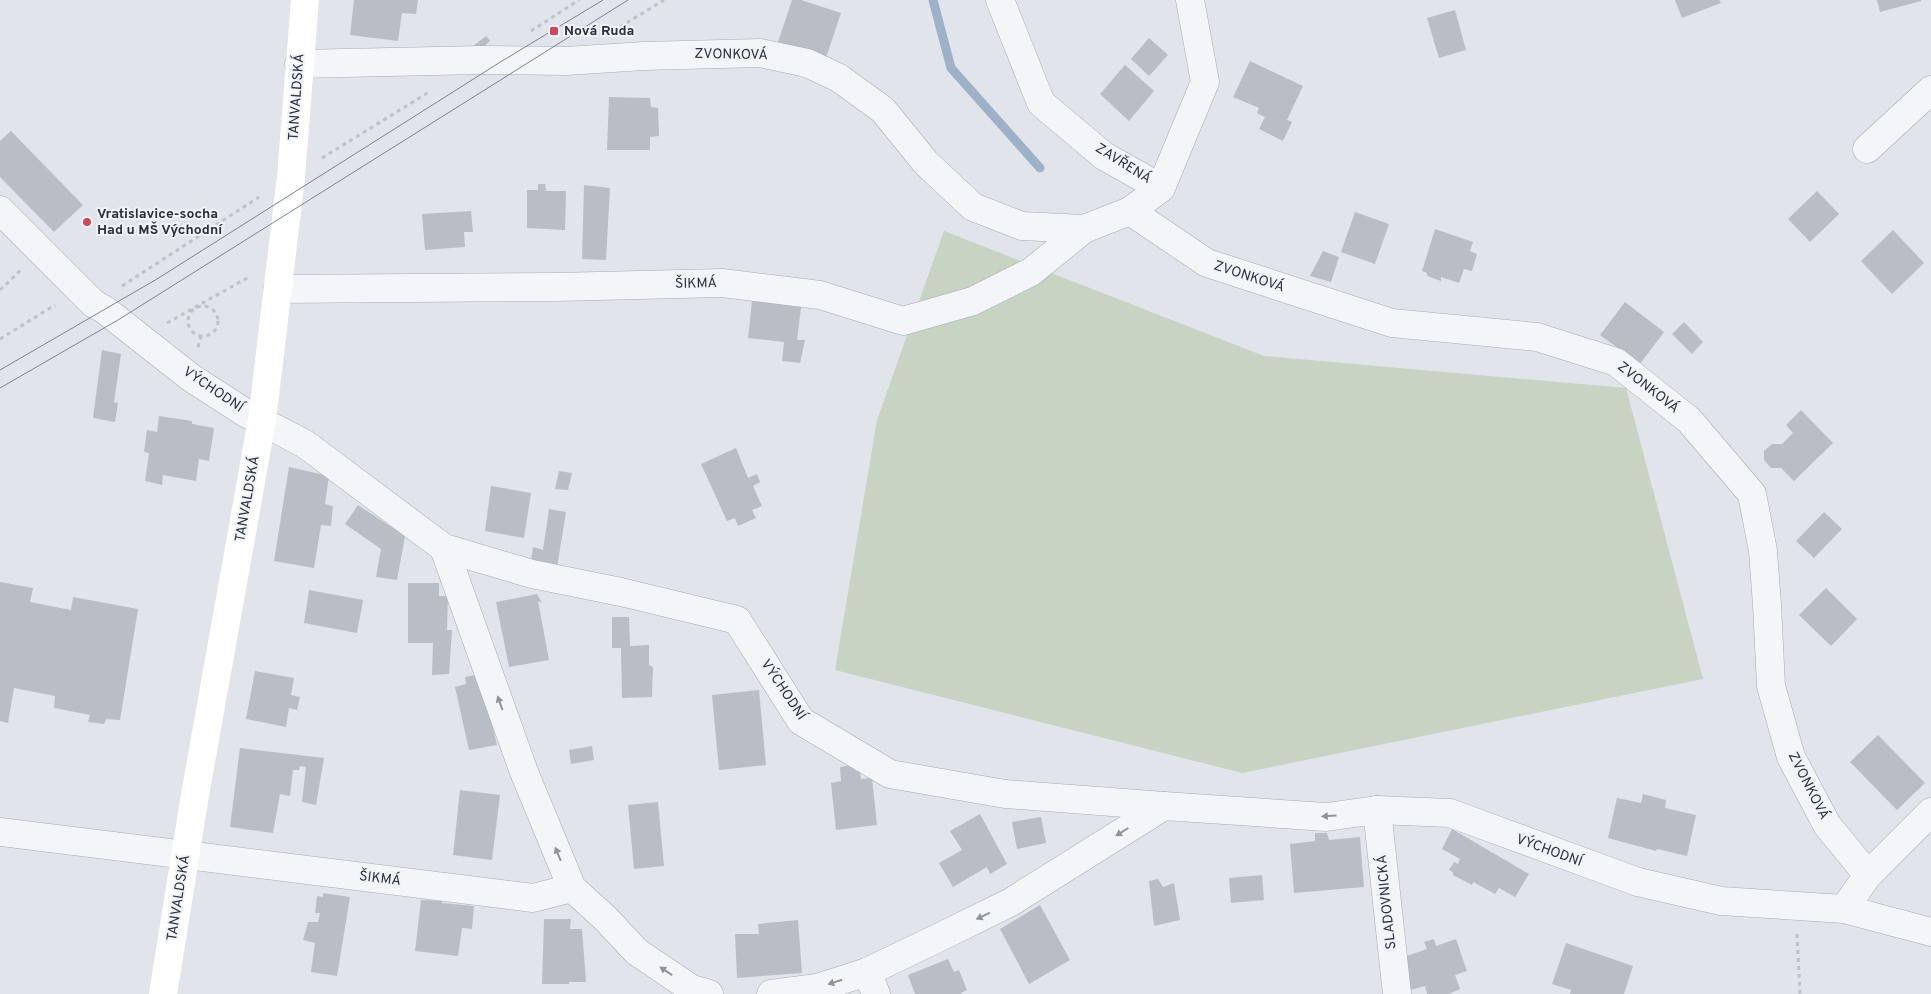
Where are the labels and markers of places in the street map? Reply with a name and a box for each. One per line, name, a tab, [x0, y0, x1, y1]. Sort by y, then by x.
place label: Nová Ruda	[564, 23, 634, 40]
marker: Nová Ruda	[548, 25, 560, 37]
place label: Vratislavice-socha Had u MŠ Východní	[97, 206, 223, 239]
marker: Vratislavice-socha Had u MŠ Východní	[81, 216, 93, 228]

